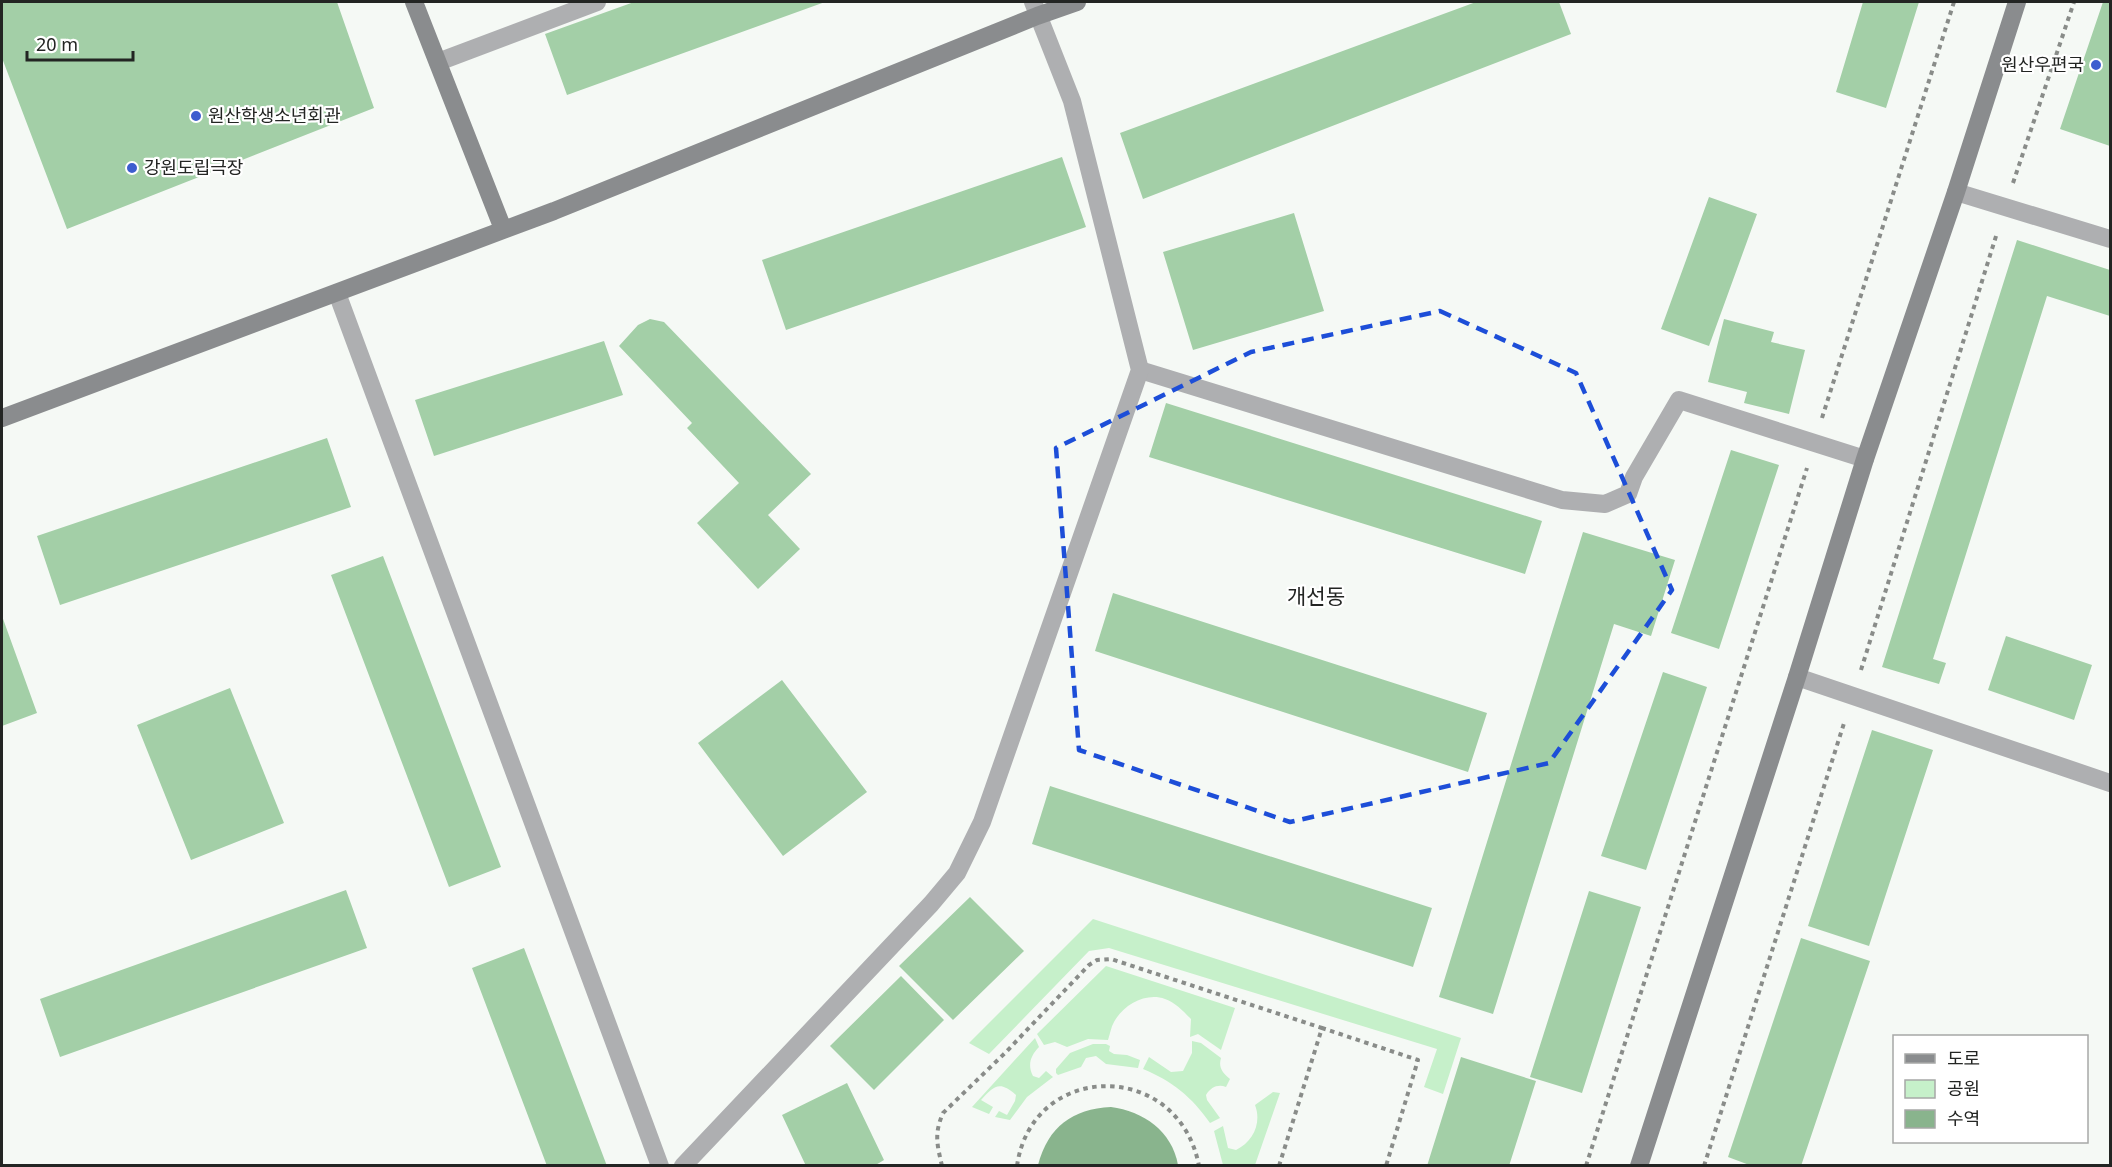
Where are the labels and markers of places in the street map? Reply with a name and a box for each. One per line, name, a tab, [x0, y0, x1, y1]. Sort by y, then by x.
place label: 원산우편국	[2001, 52, 2084, 76]
marker: 원산우편국	[2089, 58, 2103, 72]
place label: 원산학생소년회관	[208, 103, 341, 127]
marker: 원산학생소년회관	[189, 109, 203, 123]
place label: 강원도립극장	[144, 155, 243, 179]
marker: 강원도립극장	[125, 161, 139, 175]

